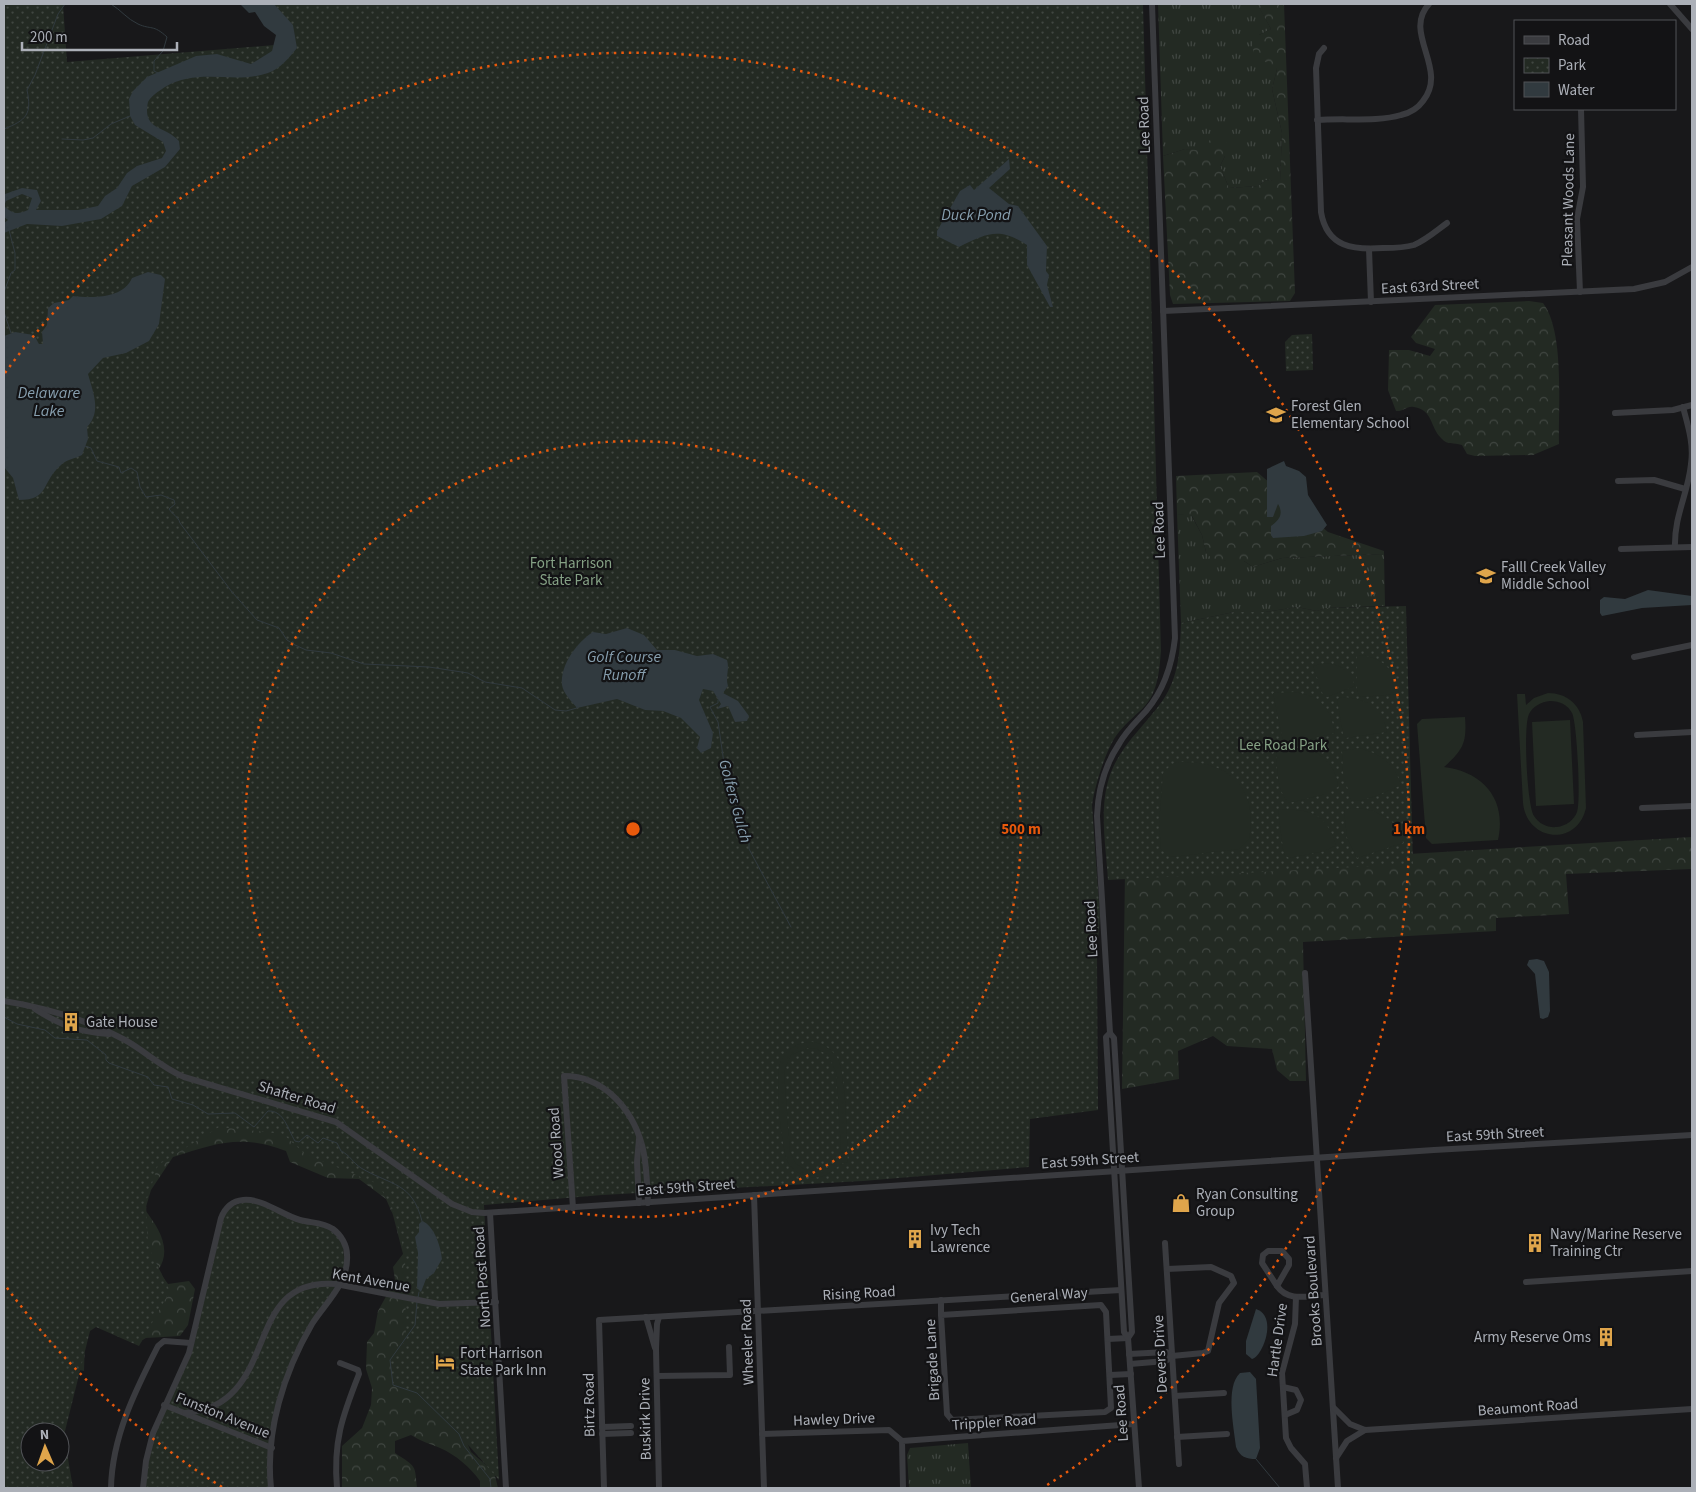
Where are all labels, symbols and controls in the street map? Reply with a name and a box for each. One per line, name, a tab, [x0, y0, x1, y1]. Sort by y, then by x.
scale bar	[22, 20, 178, 52]
legend	[1514, 20, 1676, 110]
text: 200 m	[30, 27, 68, 48]
text: Road	[1558, 30, 1590, 51]
text: Park	[1558, 55, 1587, 76]
text: Water	[1558, 80, 1595, 101]
street label: Lee Road	[1133, 96, 1156, 154]
street label: Pleasant Woods Lane	[1557, 133, 1580, 267]
water label: Duck Pond	[941, 204, 1011, 226]
street label: East 63rd Street	[1380, 273, 1480, 300]
water label: Delaware Lake	[18, 382, 81, 422]
place label: Forest Glen Elementary School	[1291, 396, 1409, 434]
school or university icon: Forest Glen Elementary School	[1265, 404, 1287, 426]
street label: Lee Road	[1148, 501, 1171, 559]
park label: Fort Harrison State Park	[530, 553, 612, 591]
place label: Falll Creek Valley Middle School	[1501, 557, 1606, 595]
school or university icon: Falll Creek Valley Middle School	[1475, 565, 1497, 587]
water label: Golf Course Runoff	[587, 646, 661, 686]
park label: Lee Road Park	[1239, 735, 1328, 756]
water label: Golfers Gulch	[713, 757, 757, 845]
text: 500 m	[1001, 819, 1041, 840]
text: 1 km	[1393, 819, 1425, 840]
centre of rings	[624, 820, 642, 838]
street label: Lee Road	[1080, 900, 1103, 958]
building icon: Gate House	[60, 1011, 82, 1033]
place label: Gate House	[86, 1012, 158, 1033]
street label: Shafter Road	[255, 1076, 338, 1119]
street label: Wood Road	[544, 1107, 569, 1179]
street label: East 59th Street	[1445, 1121, 1545, 1148]
street label: East 59th Street	[1040, 1147, 1140, 1174]
street label: East 59th Street	[636, 1174, 736, 1201]
place label: Ryan Consulting Group	[1196, 1184, 1298, 1222]
shop icon: Ryan Consulting Group	[1170, 1192, 1192, 1214]
place label: Ivy Tech Lawrence	[930, 1220, 990, 1258]
place label: Navy/Marine Reserve Training Ctr	[1550, 1224, 1682, 1262]
street label: North Post Road	[468, 1225, 497, 1328]
building icon: Ivy Tech Lawrence	[904, 1228, 926, 1250]
building icon: Navy/Marine Reserve Training Ctr	[1524, 1232, 1546, 1254]
street label: Brooks Boulevard	[1299, 1235, 1328, 1347]
street label: Kent Avenue	[330, 1263, 411, 1298]
street label: Rising Road	[822, 1281, 896, 1306]
street label: General Way	[1010, 1282, 1089, 1309]
street label: Wheeler Road	[735, 1298, 760, 1386]
street label: Hartle Drive	[1262, 1302, 1293, 1378]
street label: Devers Drive	[1148, 1314, 1173, 1394]
street label: Brigade Lane	[920, 1319, 945, 1401]
building icon: Army Reserve Oms	[1595, 1326, 1617, 1348]
place label: Army Reserve Oms	[1474, 1327, 1591, 1348]
place label: Fort Harrison State Park Inn	[460, 1343, 546, 1381]
hotel icon: Fort Harrison State Park Inn	[434, 1351, 456, 1373]
street label: Birtz Road	[578, 1373, 601, 1437]
street label: Buskirk Drive	[634, 1378, 657, 1460]
street label: Lee Road	[1109, 1384, 1134, 1442]
street label: Funston Avenue	[173, 1387, 273, 1444]
street label: Beaumont Road	[1477, 1394, 1579, 1421]
street label: Hawley Drive	[793, 1408, 875, 1431]
street label: Trippler Road	[951, 1409, 1037, 1436]
north arrow	[20, 1422, 70, 1472]
text: N	[40, 1425, 50, 1445]

